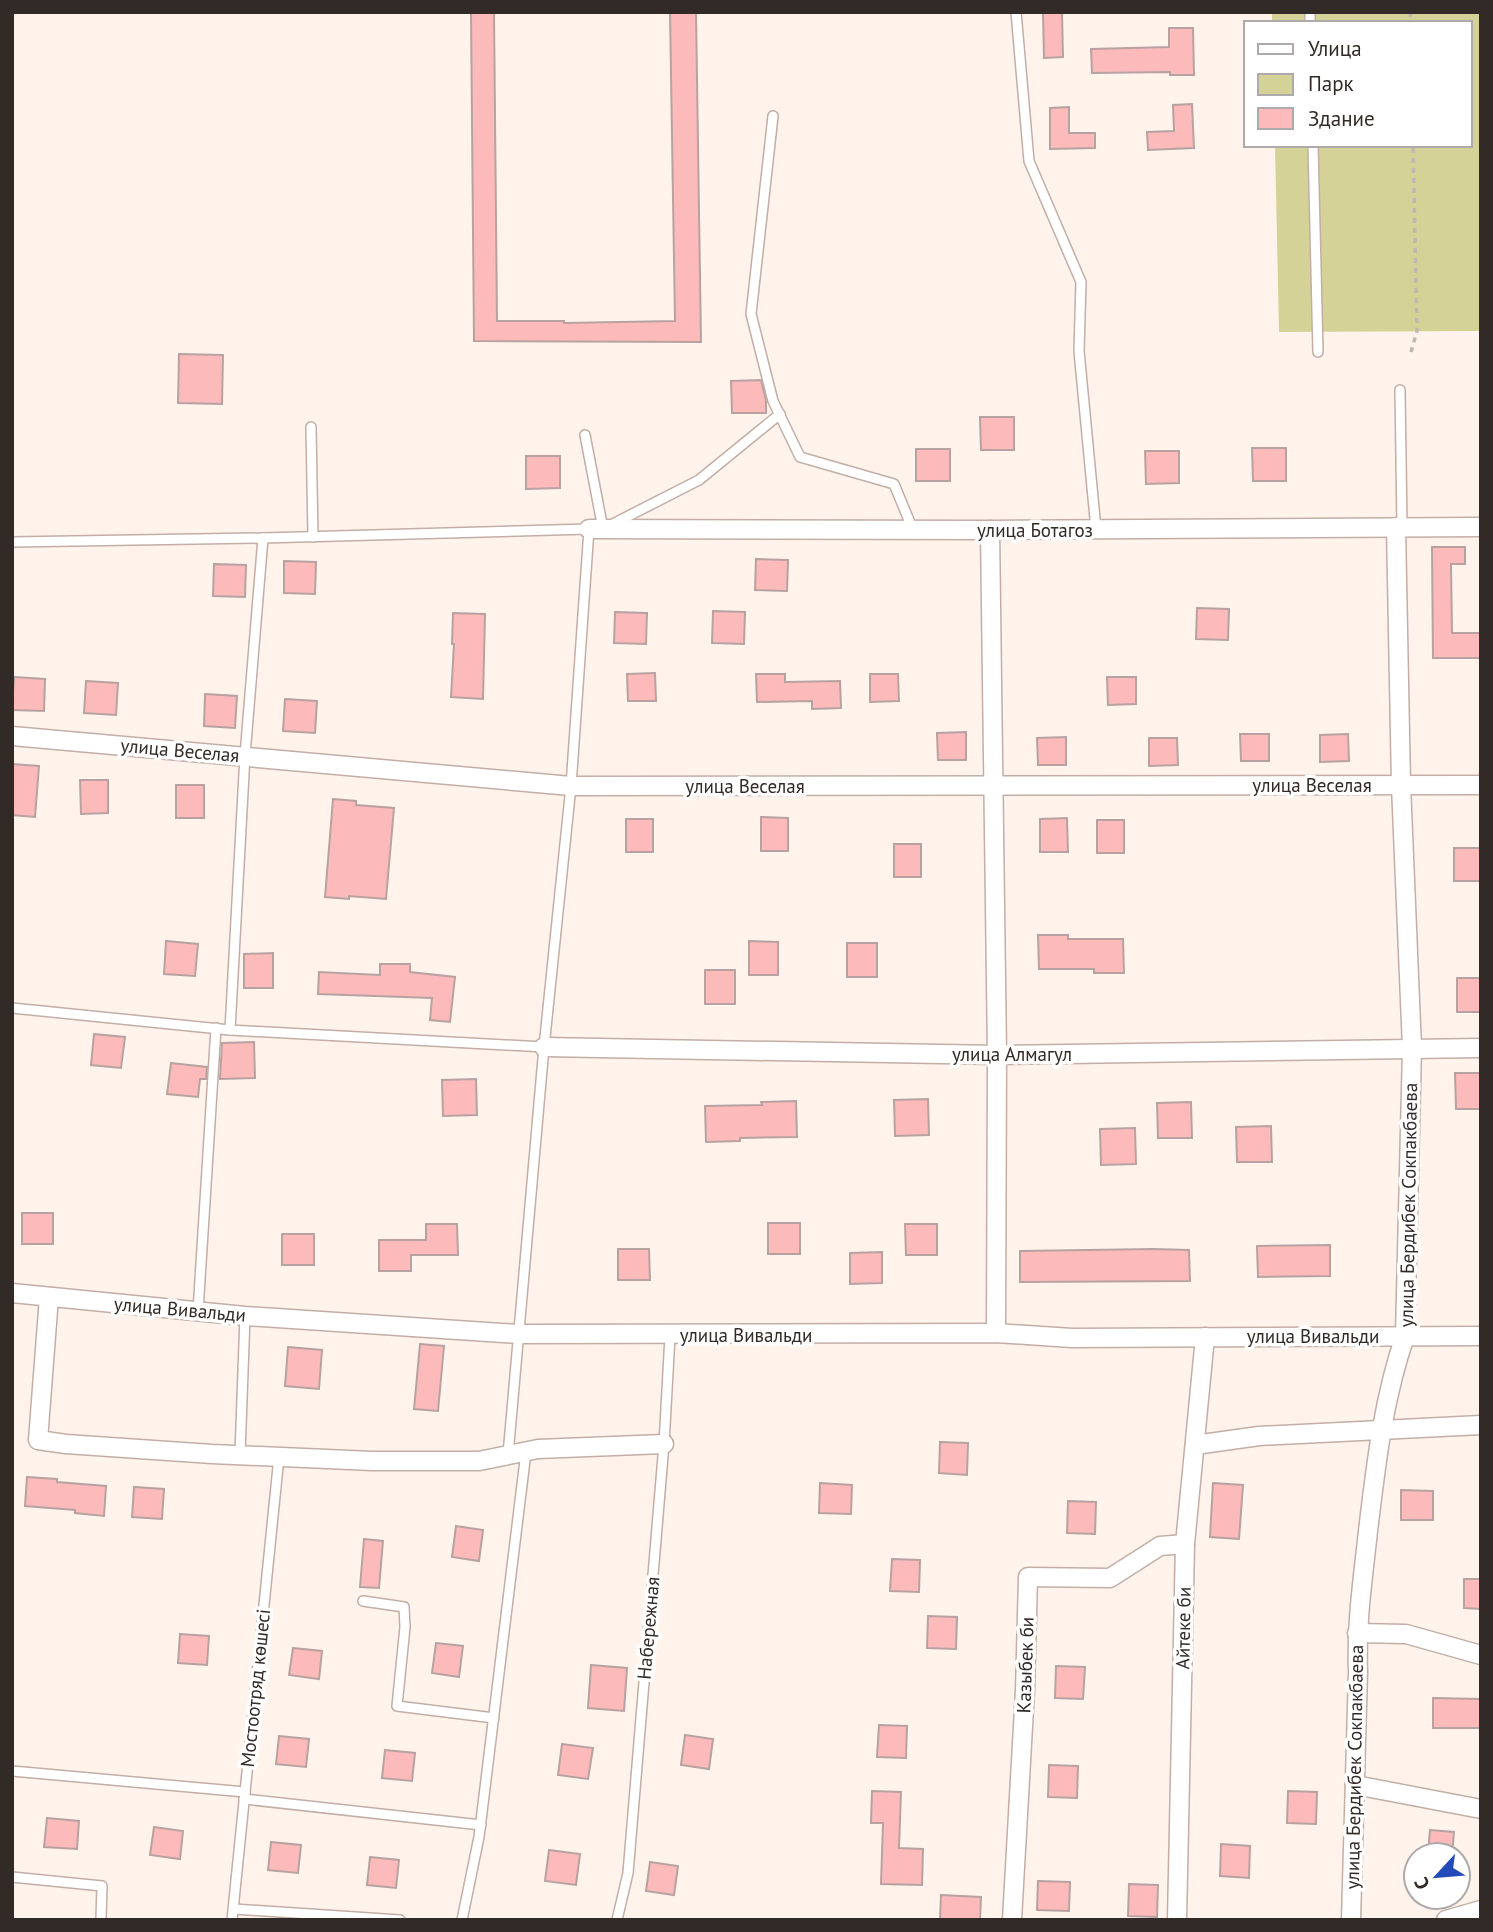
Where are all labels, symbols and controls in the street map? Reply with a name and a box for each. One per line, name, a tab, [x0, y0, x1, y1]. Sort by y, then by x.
legend	[1244, 21, 1472, 147]
text: Улица	[1308, 35, 1362, 62]
text: Парк	[1308, 70, 1354, 97]
text: Здание	[1308, 105, 1375, 132]
street label: улица Ботагоз	[977, 518, 1093, 542]
street label: улица Веселая	[120, 733, 240, 767]
street label: улица Веселая	[1252, 773, 1372, 797]
street label: улица Веселая	[685, 774, 805, 798]
street label: улица Алмагул	[952, 1042, 1072, 1066]
street label: улица Бердибек Сокпакбаева	[1394, 1082, 1422, 1328]
street label: улица Вивальди	[113, 1291, 247, 1327]
street label: улица Вивальди	[680, 1323, 812, 1347]
street label: улица Вивальди	[1247, 1324, 1379, 1348]
street label: Набережная	[632, 1576, 664, 1680]
street label: Айтеке би	[1170, 1587, 1196, 1669]
street label: Мостоотряд көшесі	[235, 1608, 275, 1768]
street label: Казыбек би	[1011, 1616, 1039, 1714]
street label: улица Бердибек Сокпакбаева	[1340, 1644, 1368, 1890]
north arrow	[1402, 1841, 1472, 1911]
text: С	[1408, 1873, 1435, 1893]

